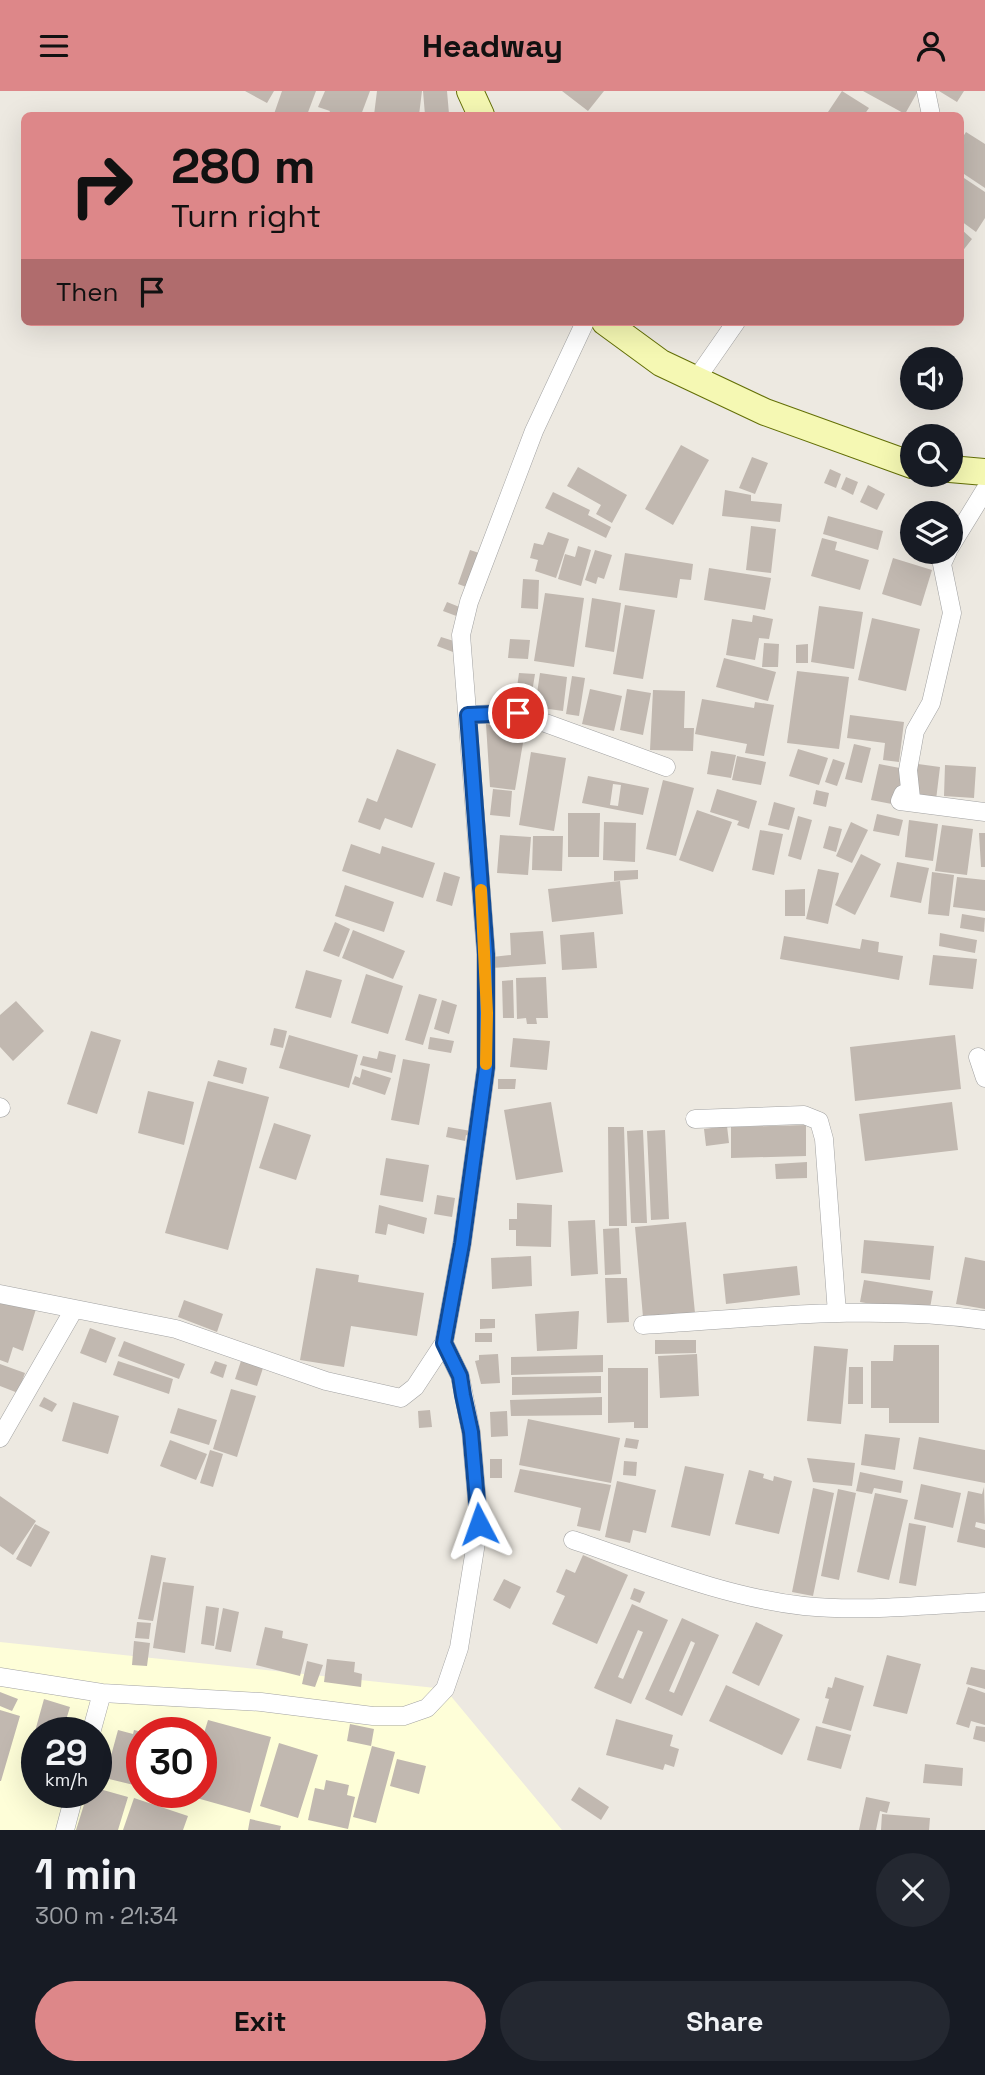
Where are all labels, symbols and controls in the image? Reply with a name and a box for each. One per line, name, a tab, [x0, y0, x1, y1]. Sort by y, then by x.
text: Headway	[422, 26, 563, 66]
icon: menu	[35, 27, 73, 65]
icon: person	[912, 27, 950, 65]
text: 280 m	[171, 135, 316, 197]
icon: right	[56, 140, 147, 231]
text: Turn right	[171, 196, 321, 236]
icon: arrive	[133, 273, 171, 311]
text: Then	[56, 275, 119, 309]
map controls	[900, 347, 963, 564]
button: sound	[900, 347, 963, 410]
button: search	[900, 424, 963, 487]
button: layers	[900, 501, 963, 564]
pin	[488, 683, 548, 743]
icon: arrive	[499, 694, 537, 732]
position arrow	[442, 1487, 516, 1561]
speed limit sign: 30	[126, 1717, 217, 1808]
text: 29	[45, 1731, 88, 1775]
text: km/h	[45, 1768, 88, 1791]
text: 1 min	[35, 1848, 138, 1901]
button: close	[876, 1853, 950, 1927]
text: 300 m · 21:34	[35, 1901, 178, 1931]
button: Exit	[35, 1981, 486, 2061]
button: Share	[500, 1981, 950, 2061]

